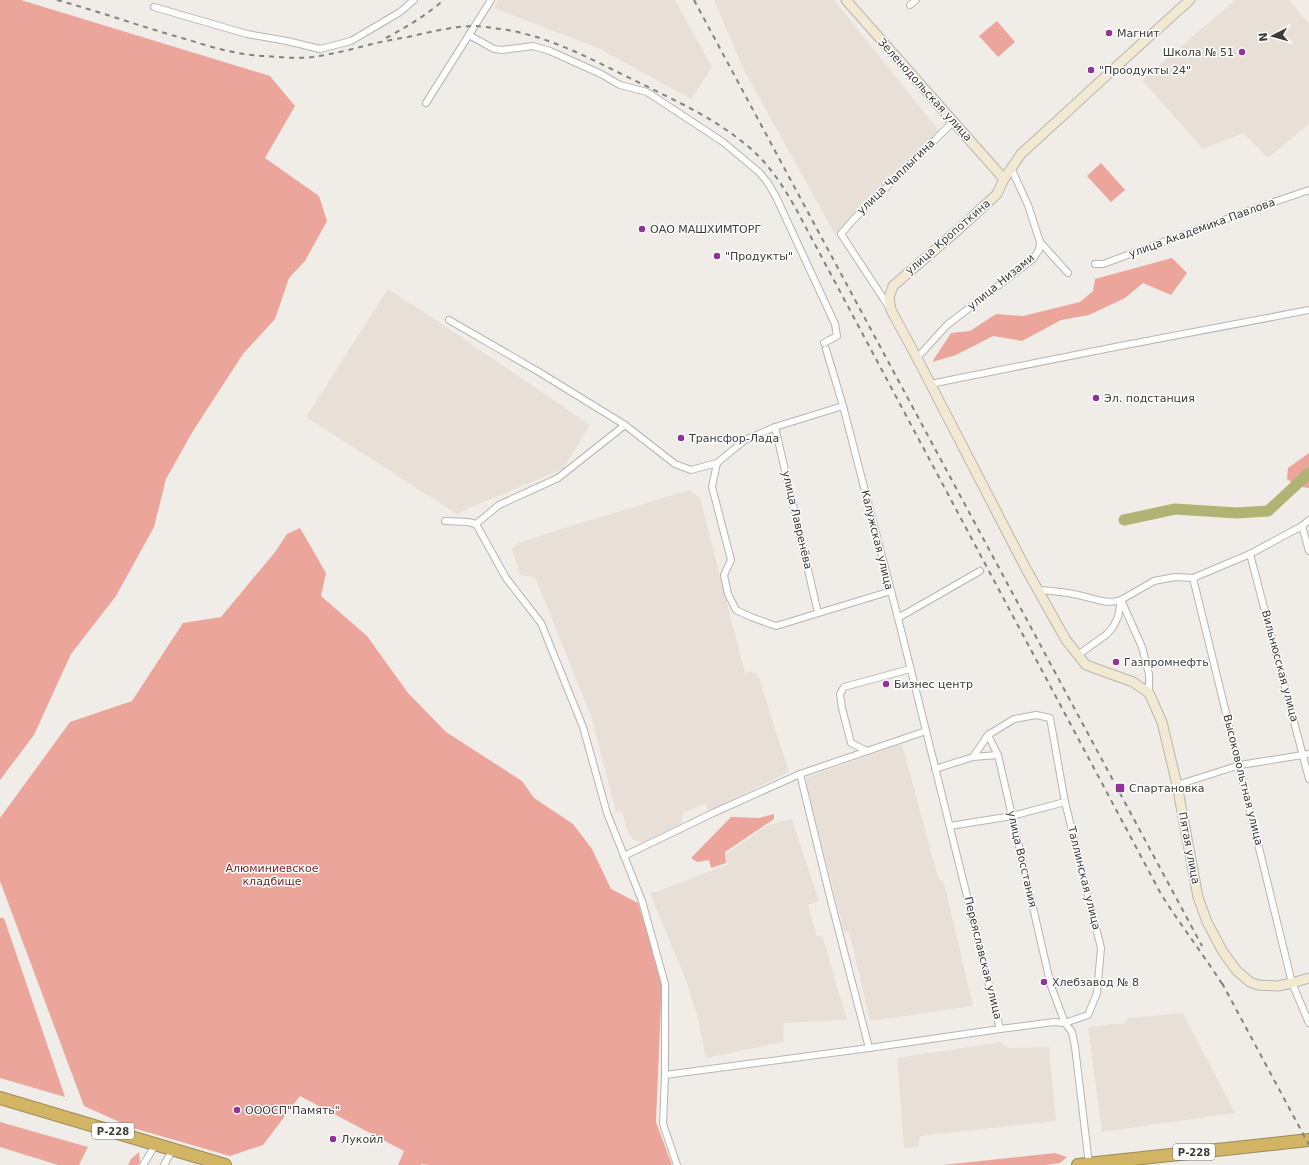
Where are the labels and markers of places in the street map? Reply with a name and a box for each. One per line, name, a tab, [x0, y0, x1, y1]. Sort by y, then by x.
place label: Магнит	[1117, 27, 1160, 40]
marker: Магнит	[1104, 28, 1114, 38]
place label: Школа № 51	[1163, 46, 1234, 59]
marker: Школа № 51	[1237, 47, 1247, 57]
place label: "Проодукты 24"	[1099, 64, 1191, 77]
marker: "Проодукты 24"	[1086, 65, 1096, 75]
place label: ОАО МАШХИМТОРГ	[650, 223, 761, 236]
marker: ОАО МАШХИМТОРГ	[637, 224, 647, 234]
place label: "Продукты"	[725, 250, 793, 263]
marker: "Продукты"	[712, 251, 722, 261]
place label: Эл. подстанция	[1104, 392, 1195, 405]
marker: Эл. подстанция	[1091, 393, 1101, 403]
place label: Трансфор-Лада	[688, 432, 779, 445]
marker: Трансфор-Лада	[676, 433, 686, 443]
place label: Газпромнефть	[1124, 656, 1209, 669]
marker: Газпромнефть	[1111, 657, 1121, 667]
place label: Бизнес центр	[894, 678, 973, 691]
marker: Бизнес центр	[881, 679, 891, 689]
marker: Спартановка	[1114, 782, 1126, 794]
place label: Спартановка	[1129, 782, 1205, 795]
place label: Хлебзавод № 8	[1052, 976, 1139, 989]
marker: Хлебзавод № 8	[1039, 977, 1049, 987]
place label: ОООСП"Память"	[245, 1104, 340, 1117]
marker: ОООСП"Память"	[232, 1105, 242, 1115]
place label: Лукойл	[341, 1133, 383, 1146]
marker: Лукойл	[328, 1134, 338, 1144]

